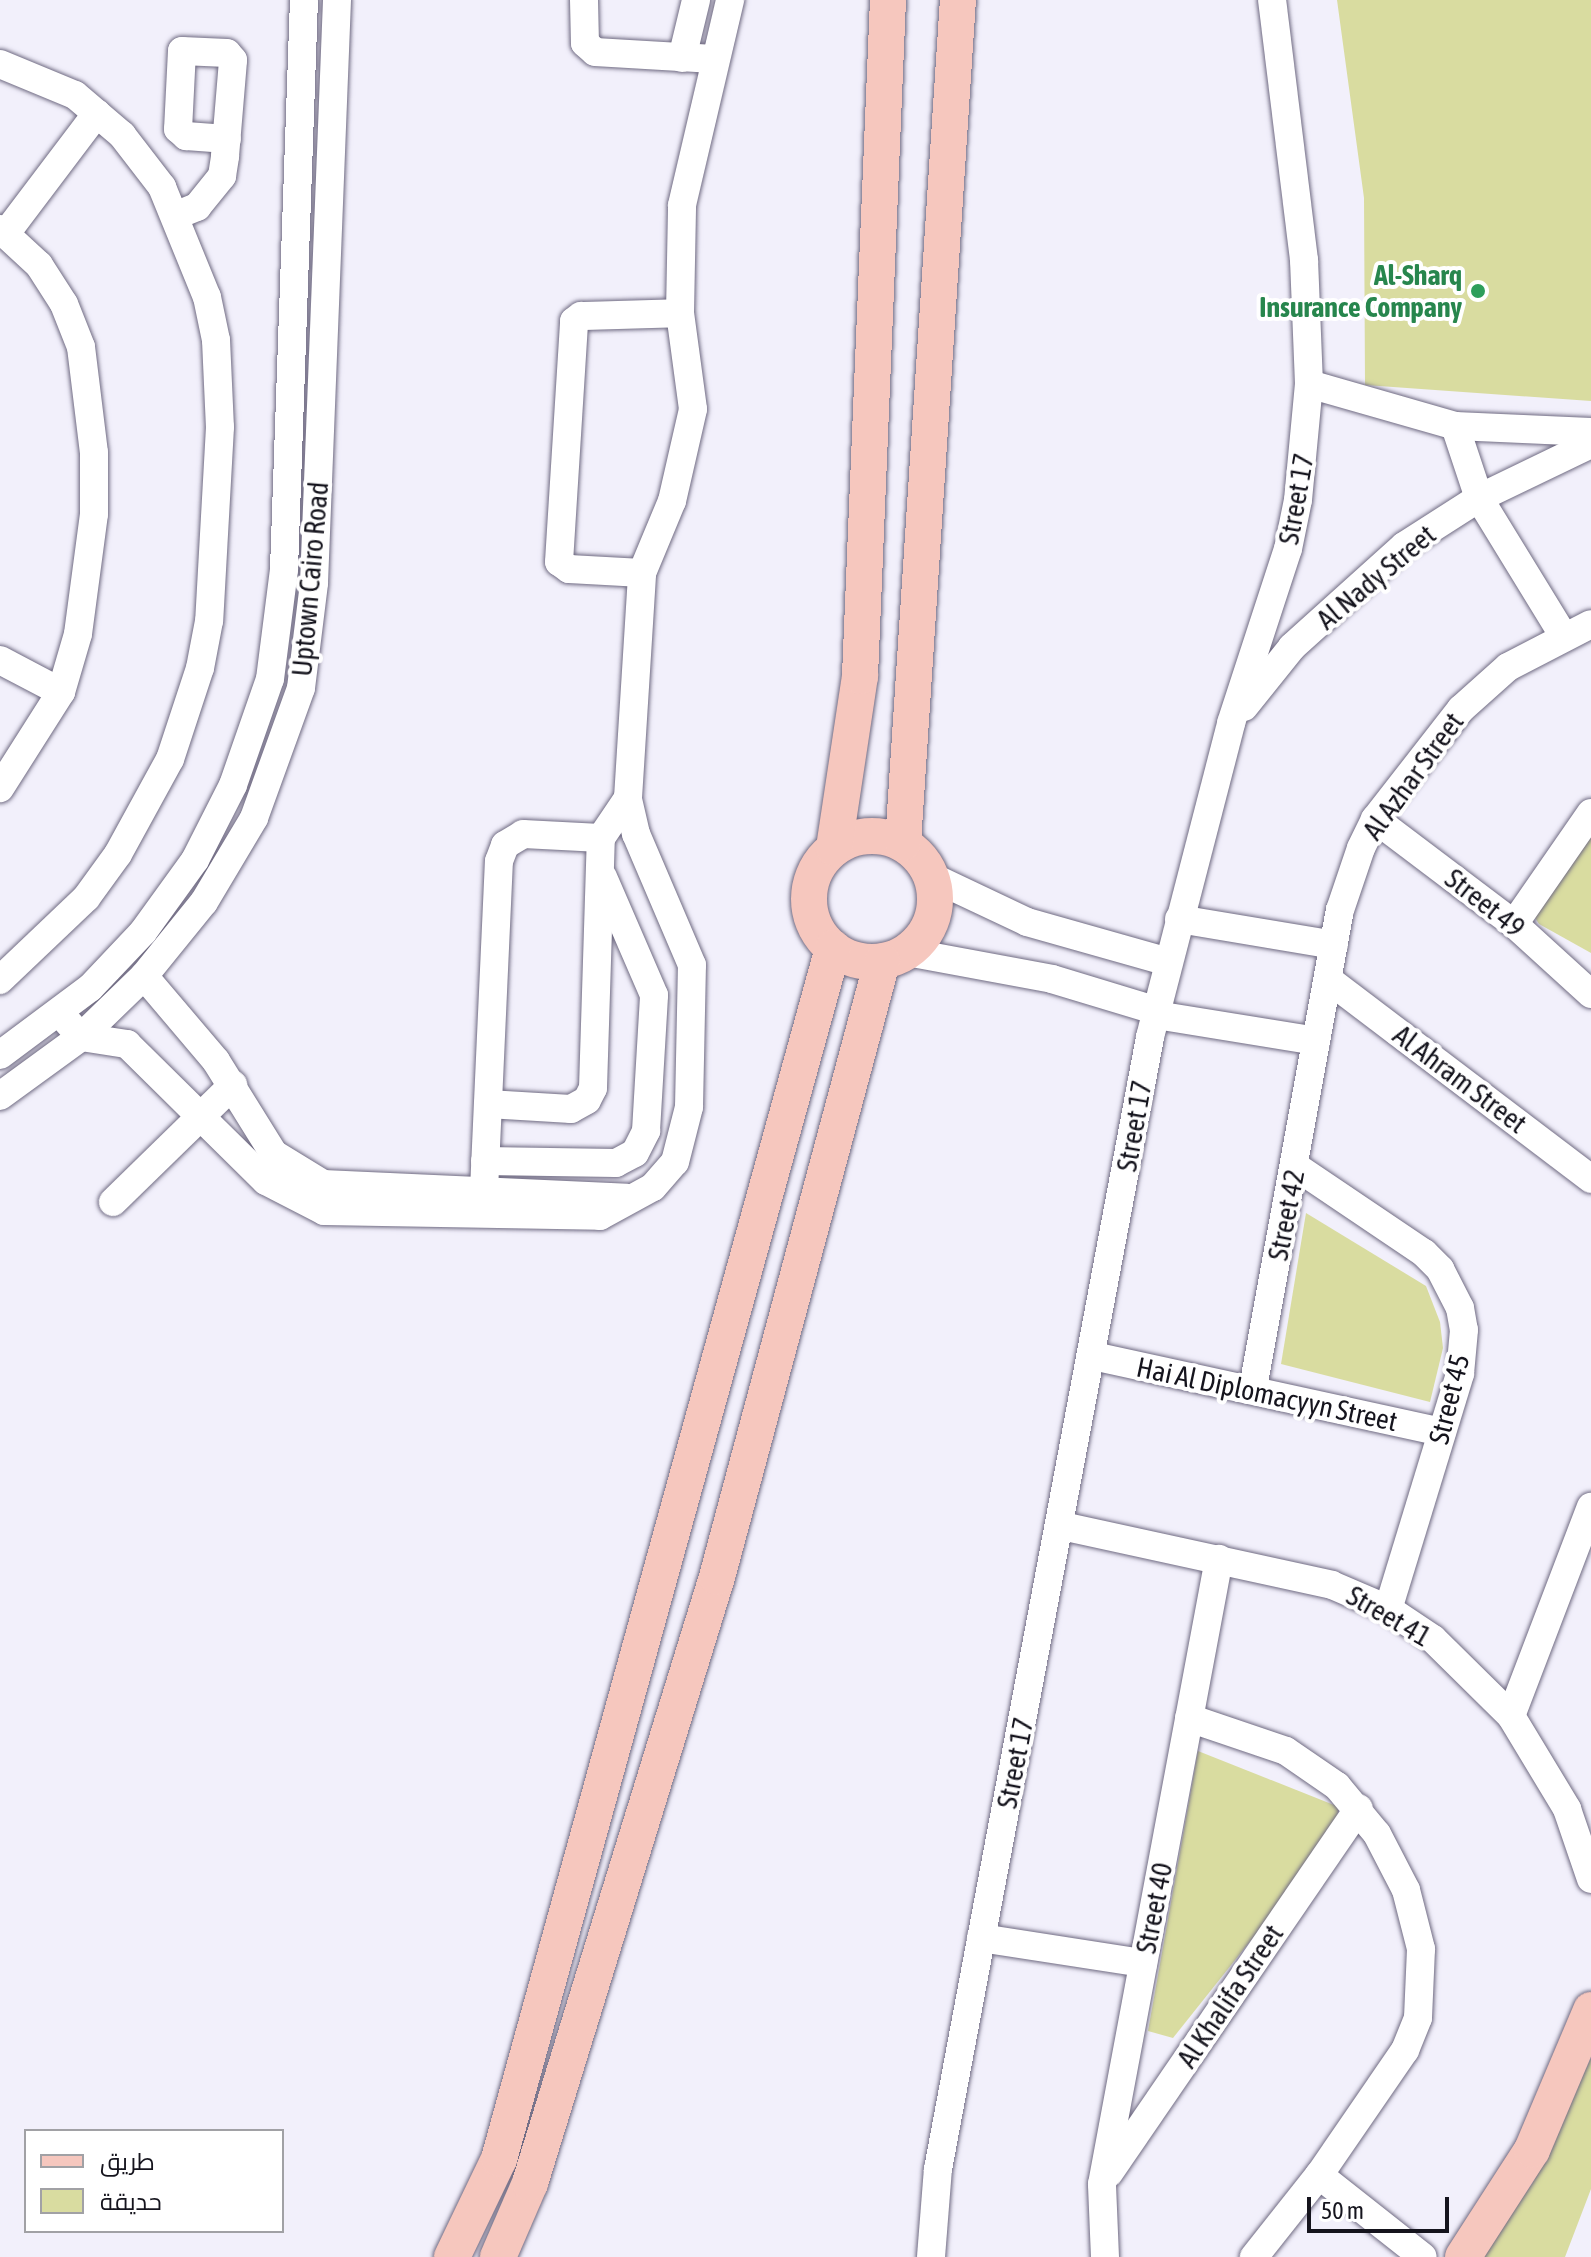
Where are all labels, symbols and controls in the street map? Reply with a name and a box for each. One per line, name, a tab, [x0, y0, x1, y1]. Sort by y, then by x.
place label: Al-Sharq Insurance Company	[1259, 258, 1462, 324]
marker: Al-Sharq Insurance Company	[1469, 282, 1487, 300]
street label: Street 17	[1272, 451, 1320, 547]
street label: Uptown Cairo Road	[285, 480, 335, 678]
street label: Al Nady Street	[1310, 518, 1442, 636]
street label: Al Azhar Street	[1356, 706, 1470, 846]
street label: Street 49	[1439, 862, 1531, 944]
street label: Al Ahram Street	[1387, 1018, 1533, 1140]
street label: Street 17	[1110, 1078, 1158, 1174]
street label: Street 42	[1261, 1167, 1311, 1263]
street label: Hai Al Diplomacyyn Street	[1134, 1350, 1400, 1438]
street label: Street 45	[1422, 1351, 1476, 1447]
street label: Street 41	[1341, 1579, 1437, 1653]
street label: Street 17	[990, 1715, 1040, 1811]
street label: Street 40	[1129, 1860, 1179, 1956]
street label: Al Khalifa Street	[1170, 1918, 1290, 2074]
legend	[24, 2129, 284, 2233]
text: طريق	[100, 2148, 155, 2175]
scale bar	[1311, 2181, 1453, 2231]
text: حديقة	[100, 2188, 162, 2215]
text: 50 m	[1321, 2197, 1364, 2224]

